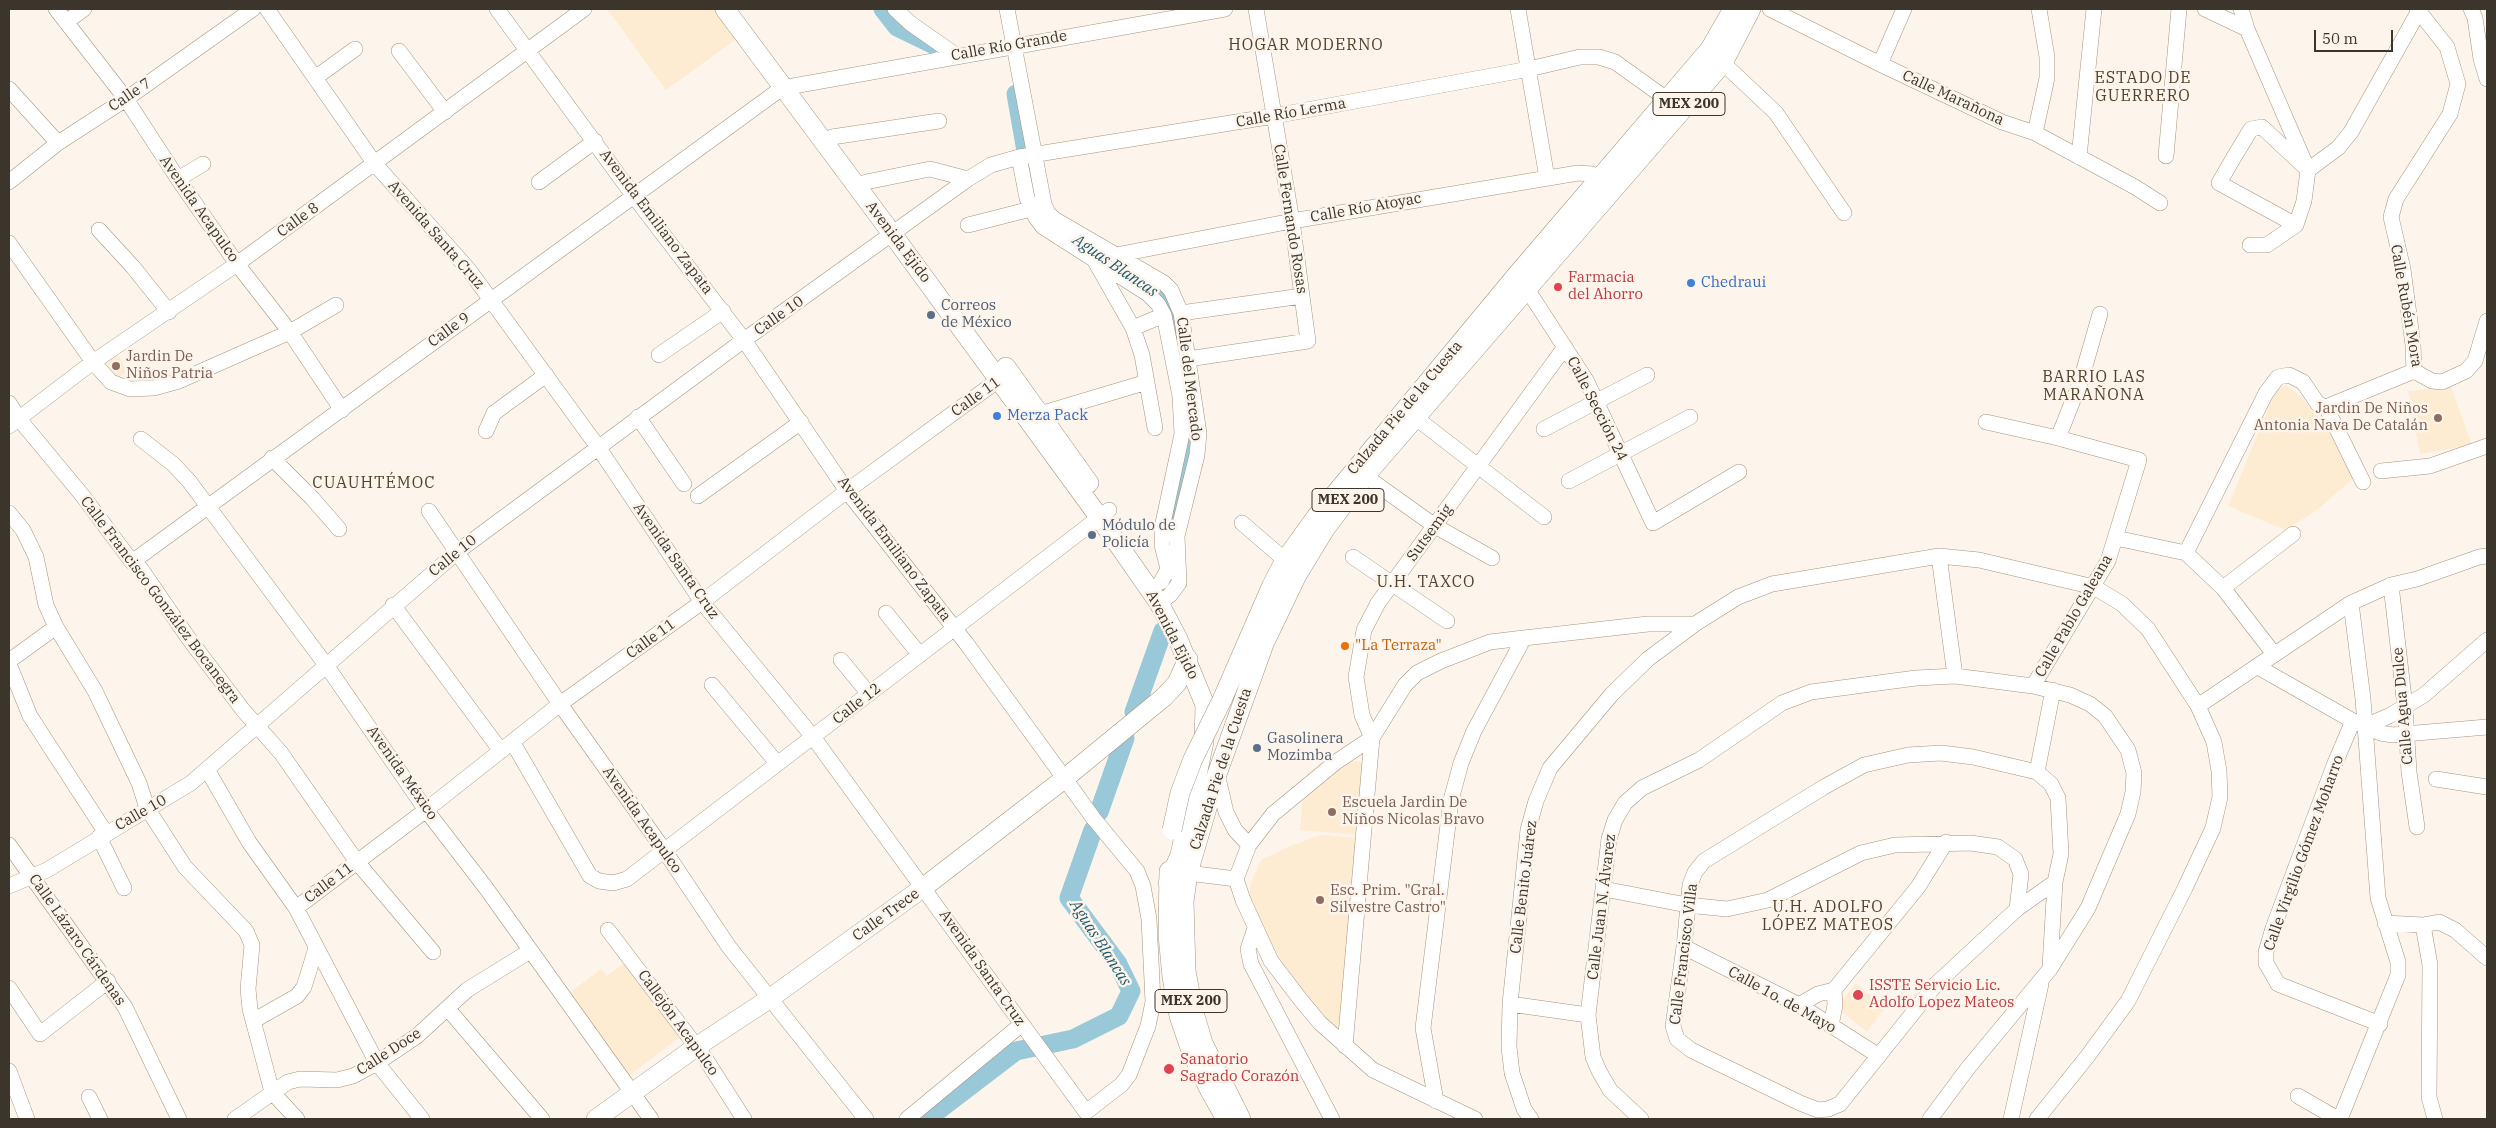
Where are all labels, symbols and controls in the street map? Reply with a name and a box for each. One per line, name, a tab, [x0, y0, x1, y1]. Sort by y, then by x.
scale bar	[2316, 20, 2395, 52]
street label: Calle Río Grande	[950, 27, 1068, 65]
text: 50 m	[2322, 29, 2358, 48]
district label: HOGAR MODERNO	[1227, 35, 1385, 55]
street label: Calle Marañona	[1899, 67, 2007, 129]
district label: ESTADO DE GUERRERO	[2093, 68, 2193, 106]
street label: Calle 7	[105, 74, 155, 116]
road number: MEX 200	[1653, 92, 1725, 116]
street label: Calle Río Lerma	[1235, 94, 1347, 132]
street label: Calle Fernando Rosas	[1269, 143, 1311, 295]
street label: Avenida Emiliano Zapata	[596, 146, 716, 298]
street label: Avenida Acapulco	[155, 152, 243, 266]
street label: Avenida Santa Cruz	[384, 177, 488, 293]
street label: Calle Río Atoyac	[1309, 189, 1423, 227]
street label: Avenida Ejido	[862, 198, 934, 286]
street label: Calle 8	[274, 199, 322, 241]
water label: Aguas Blancas	[1069, 231, 1161, 301]
street label: Calle Rubén Mora	[2386, 243, 2426, 369]
place label: Farmacia del Ahorro	[1568, 269, 1643, 304]
place label: Chedraui	[1701, 274, 1766, 292]
marker: Chedraui	[1685, 277, 1697, 289]
marker: Farmacia del Ahorro	[1552, 281, 1564, 293]
street label: Calle 10	[751, 292, 807, 340]
place label: Correos de México	[941, 297, 1012, 332]
street label: Calle 9	[425, 309, 473, 351]
marker: Correos de México	[925, 309, 937, 321]
street label: Calle del Mercado	[1172, 316, 1206, 442]
street label: Calzada Pie de la Cuesta	[1344, 337, 1466, 479]
place label: Jardin De Niños Patria	[126, 348, 213, 383]
street label: Calle Sección 24	[1563, 354, 1631, 464]
marker: Jardin De Niños Patria	[110, 360, 122, 372]
district label: BARRIO LAS MARAÑONA	[2041, 367, 2147, 405]
street label: Calle 11	[948, 373, 1004, 421]
place label: Jardin De Niños Antonia Nava De Catalán	[2254, 400, 2428, 435]
place label: Merza Pack	[1007, 407, 1088, 425]
marker: Merza Pack	[991, 410, 1003, 422]
marker: Jardin De Niños Antonia Nava De Catalán	[2432, 412, 2444, 424]
district label: CUAUHTÉMOC	[311, 473, 437, 493]
street label: Avenida Emiliano Zapata	[834, 473, 954, 625]
road number: MEX 200	[1312, 488, 1384, 512]
street label: Calle Francisco González Bocanegra	[76, 493, 244, 707]
street label: Avenida Santa Cruz	[629, 499, 723, 623]
street label: Sutsemig	[1403, 501, 1457, 565]
place label: Módulo de Policía	[1102, 517, 1176, 552]
marker: Módulo de Policía	[1086, 529, 1098, 541]
street label: Calle 10	[425, 531, 481, 581]
street label: Calle Pablo Galeana	[2032, 551, 2116, 681]
district label: U.H. TAXCO	[1375, 572, 1477, 592]
street label: Avenida Ejido	[1142, 588, 1202, 682]
street label: Calle 11	[623, 615, 679, 663]
place label: "La Terraza"	[1355, 637, 1442, 655]
marker: "La Terraza"	[1339, 640, 1351, 652]
street label: Calle Agua Dulce	[2389, 647, 2417, 765]
street label: Calle 12	[829, 680, 885, 728]
street label: Calzada Pie de la Cuesta	[1186, 686, 1256, 852]
street label: Avenida México	[363, 722, 441, 824]
place label: Gasolinera Mozimba	[1267, 730, 1344, 765]
marker: Gasolinera Mozimba	[1251, 742, 1263, 754]
street label: Calle Virgilio Gómez Moharro	[2260, 753, 2348, 953]
street label: Avenida Acapulco	[598, 763, 686, 877]
street label: Calle 10	[112, 791, 170, 835]
place label: Escuela Jardin De Niños Nicolas Bravo	[1342, 794, 1484, 829]
marker: Escuela Jardin De Niños Nicolas Bravo	[1326, 806, 1338, 818]
street label: Calle Benito Juárez	[1507, 819, 1541, 955]
street label: Calle Juan N. Álvarez	[1584, 833, 1620, 981]
street label: Calle 11	[301, 859, 357, 907]
street label: Calle Lázaro Cárdenas	[25, 871, 129, 1009]
place label: Esc. Prim. "Gral. Silvestre Castro"	[1330, 882, 1446, 917]
street label: Calle Francisco Villa	[1666, 882, 1702, 1026]
street label: Calle Trece	[849, 885, 923, 945]
marker: Esc. Prim. "Gral. Silvestre Castro"	[1314, 894, 1326, 906]
water label: Aguas Blancas	[1065, 897, 1135, 989]
district label: U.H. ADOLFO LÓPEZ MATEOS	[1760, 897, 1896, 935]
street label: Avenida Santa Cruz	[935, 906, 1029, 1030]
street label: Calle 1o. de Mayo	[1725, 963, 1839, 1037]
street label: Callejón Acapulco	[634, 967, 722, 1079]
place label: ISSTE Servicio Lic. Adolfo Lopez Mateos	[1869, 977, 2014, 1012]
marker: ISSTE Servicio Lic. Adolfo Lopez Mateos	[1851, 988, 1865, 1002]
road number: MEX 200	[1155, 989, 1227, 1012]
street label: Calle Doce	[353, 1025, 425, 1079]
place label: Sanatorio Sagrado Corazón	[1180, 1051, 1299, 1086]
marker: Sanatorio Sagrado Corazón	[1162, 1062, 1176, 1076]

